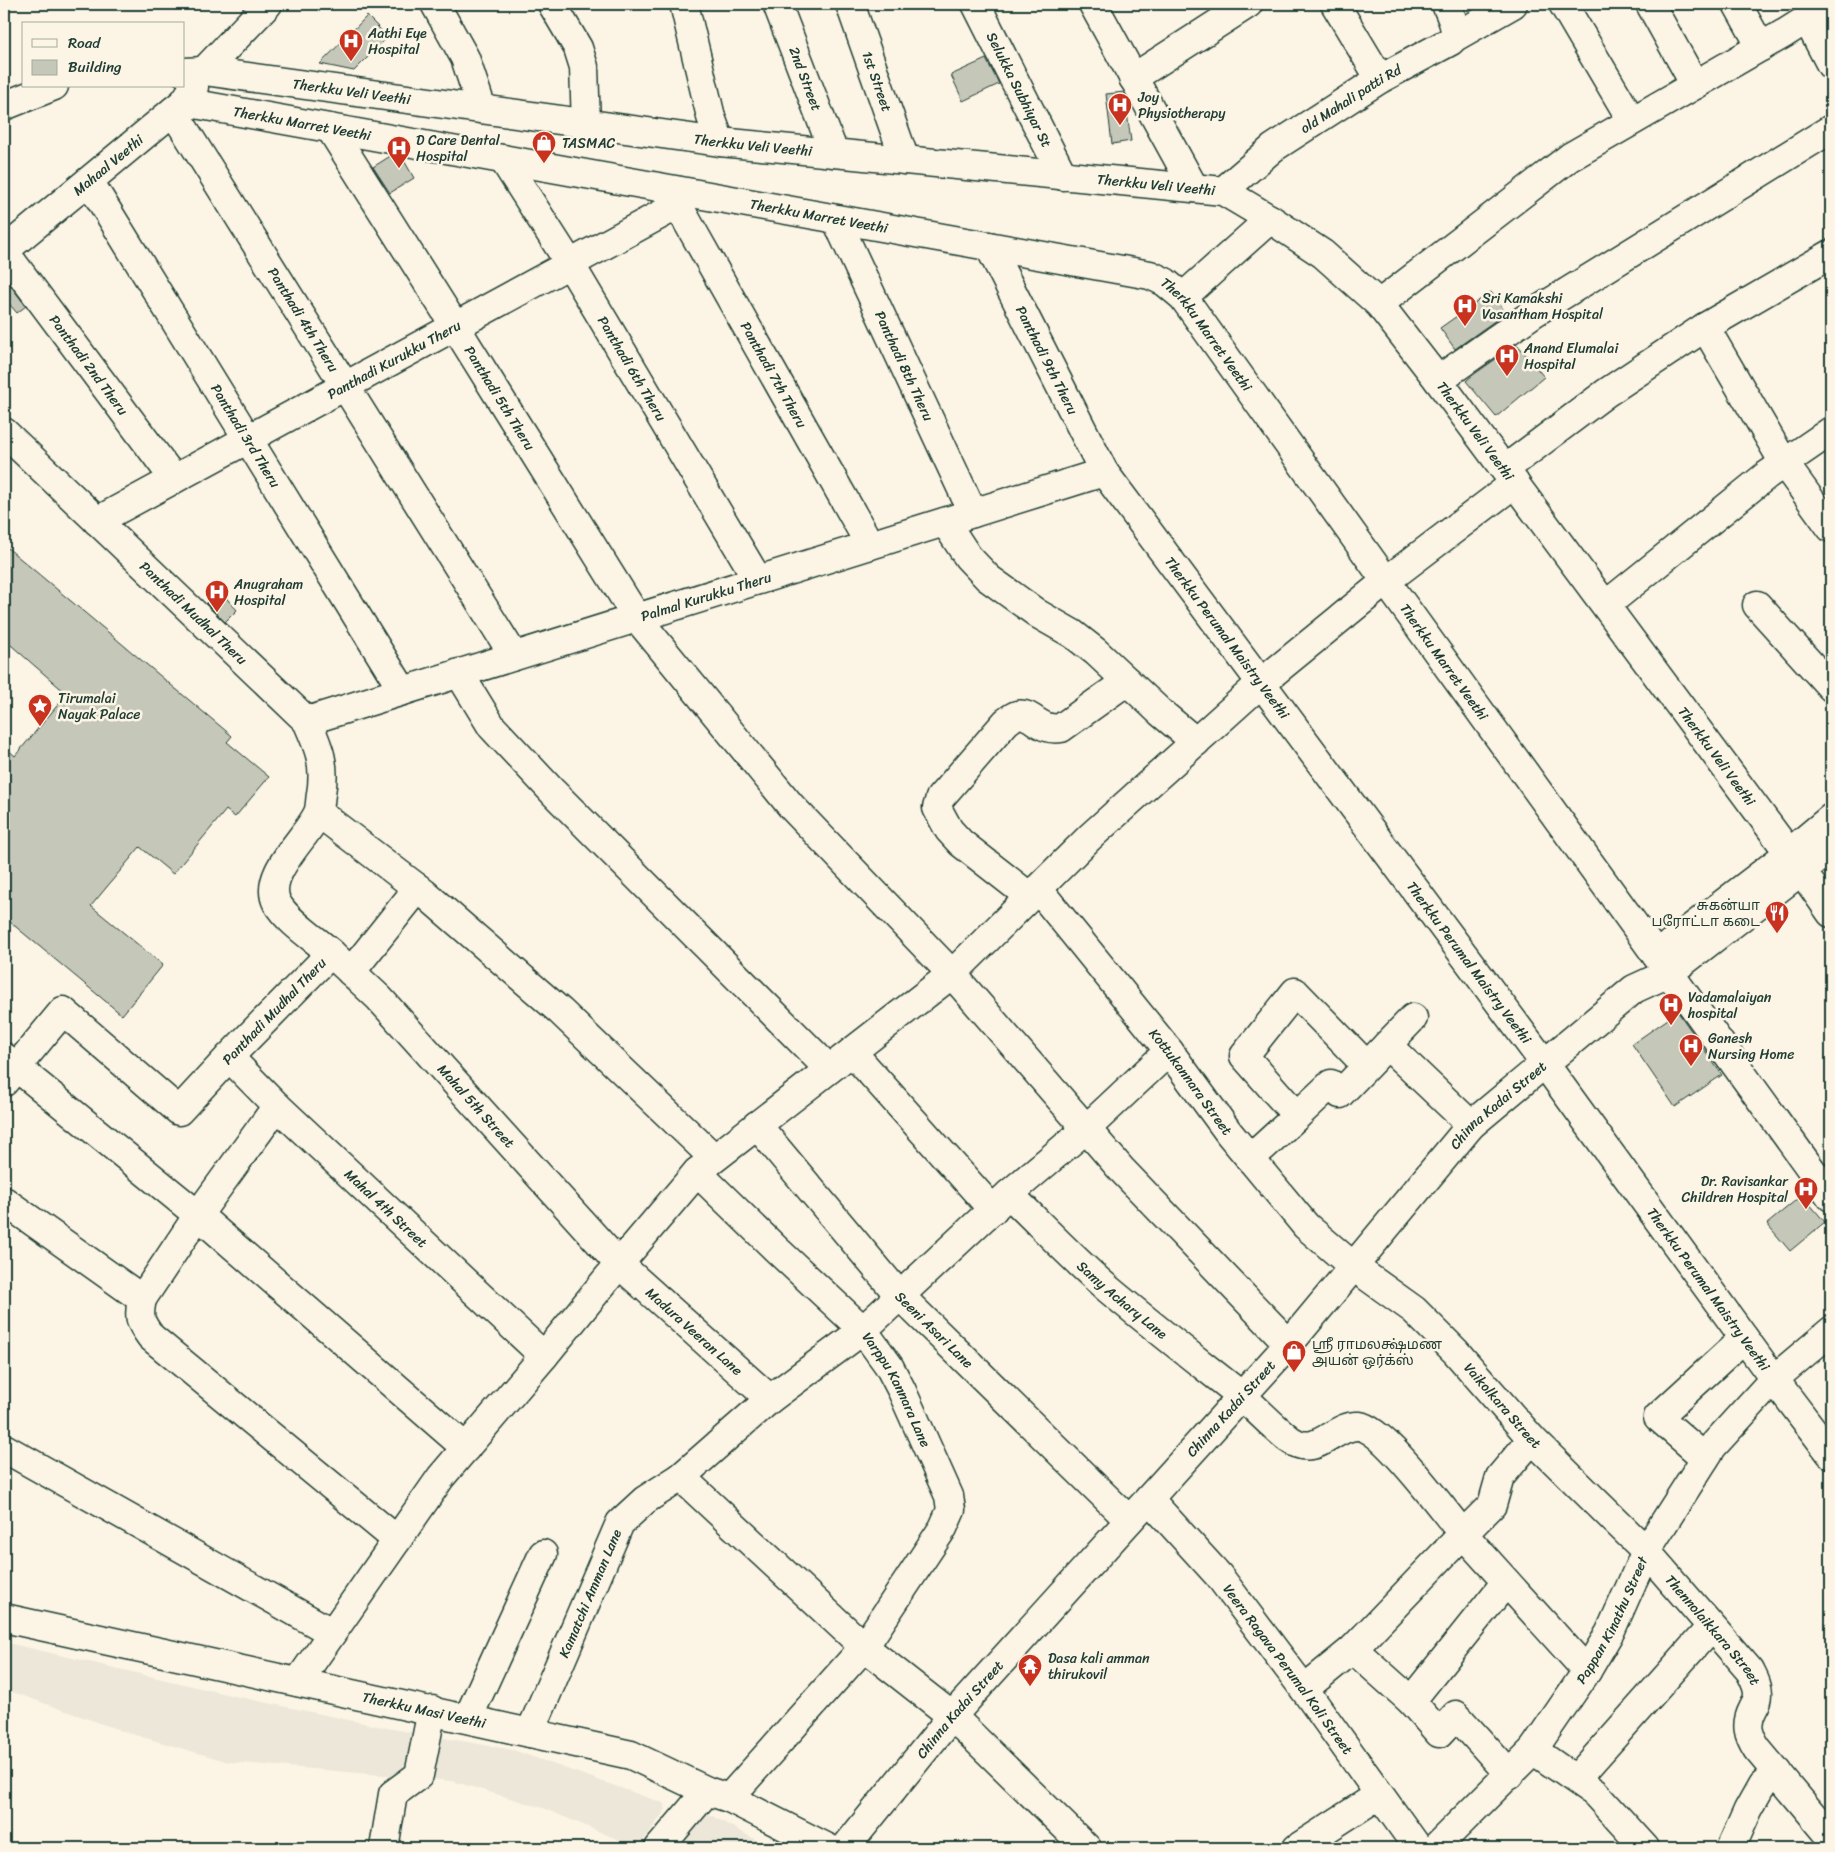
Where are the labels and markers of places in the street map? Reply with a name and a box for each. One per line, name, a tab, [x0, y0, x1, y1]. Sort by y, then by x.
place label: Aathi Eye Hospital	[367, 21, 427, 62]
hospital icon: Aathi Eye Hospital	[338, 28, 364, 62]
place label: Joy Physiotherapy	[1137, 85, 1226, 126]
hospital icon: Joy Physiotherapy	[1107, 92, 1133, 126]
place label: D Care Dental Hospital	[416, 128, 501, 169]
shop icon: TASMAC	[531, 130, 557, 164]
place label: TASMAC	[562, 131, 615, 156]
hospital icon: D Care Dental Hospital	[386, 135, 412, 169]
place label: Sri Kamakshi Vasantham Hospital	[1482, 286, 1604, 327]
hospital icon: Sri Kamakshi Vasantham Hospital	[1452, 293, 1478, 327]
place label: Anand Elumalai Hospital	[1523, 336, 1619, 377]
hospital icon: Anand Elumalai Hospital	[1494, 343, 1520, 377]
place label: Anugraham Hospital	[233, 572, 303, 613]
hospital icon: Anugraham Hospital	[204, 579, 230, 613]
place label: Tirumalai Nayak Palace	[58, 686, 141, 727]
place icon: Tirumalai Nayak Palace	[27, 693, 53, 727]
place label: சுகன்யா பரோட்டா கடை	[1652, 893, 1760, 934]
restaurant icon: சுகன்யா பரோட்டா கடை	[1764, 900, 1790, 934]
place label: Vadamalaiyan hospital	[1687, 985, 1772, 1026]
hospital icon: Vadamalaiyan hospital	[1658, 992, 1684, 1026]
place label: Ganesh Nursing Home	[1708, 1026, 1794, 1067]
hospital icon: Ganesh Nursing Home	[1678, 1033, 1704, 1067]
place label: Dr. Ravisankar Children Hospital	[1682, 1169, 1789, 1210]
hospital icon: Dr. Ravisankar Children Hospital	[1793, 1176, 1819, 1210]
place label: ஶ்ரீ ராமலக்ஷ்மண அயன் ஒர்க்ஸ்	[1312, 1332, 1442, 1373]
shop icon: ஶ்ரீ ராமலக்ஷ்மண அயன் ஒர்க்ஸ்	[1281, 1339, 1307, 1373]
place label: Dasa kali amman thirukovil	[1048, 1646, 1150, 1687]
temple icon: Dasa kali amman thirukovil	[1017, 1653, 1043, 1687]

